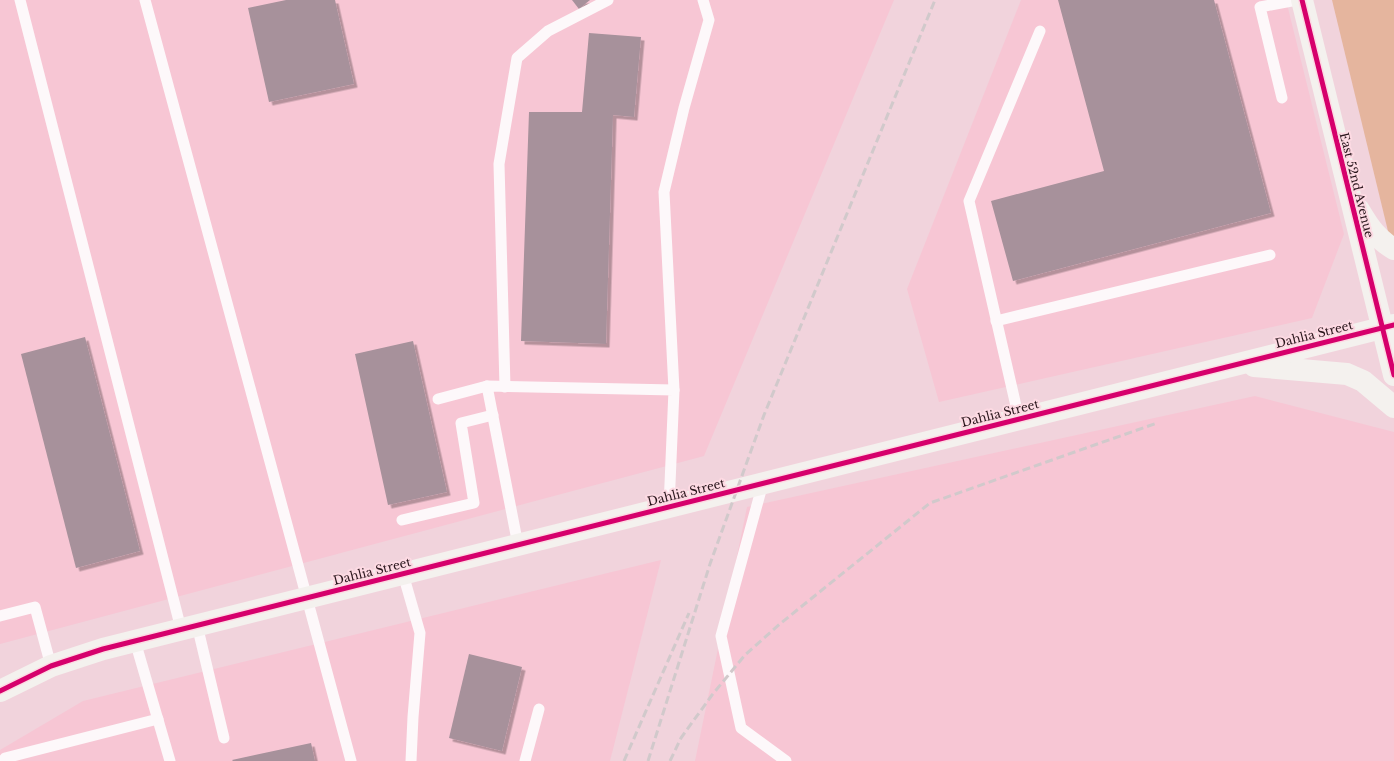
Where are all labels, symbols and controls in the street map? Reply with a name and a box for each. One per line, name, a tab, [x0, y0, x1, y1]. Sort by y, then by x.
street label: East 52nd Avenue	[1337, 131, 1377, 239]
street label: Dahlia Street	[1274, 317, 1355, 351]
street label: Dahlia Street	[960, 396, 1041, 430]
street label: Dahlia Street	[646, 475, 727, 509]
street label: Dahlia Street	[332, 554, 413, 588]

